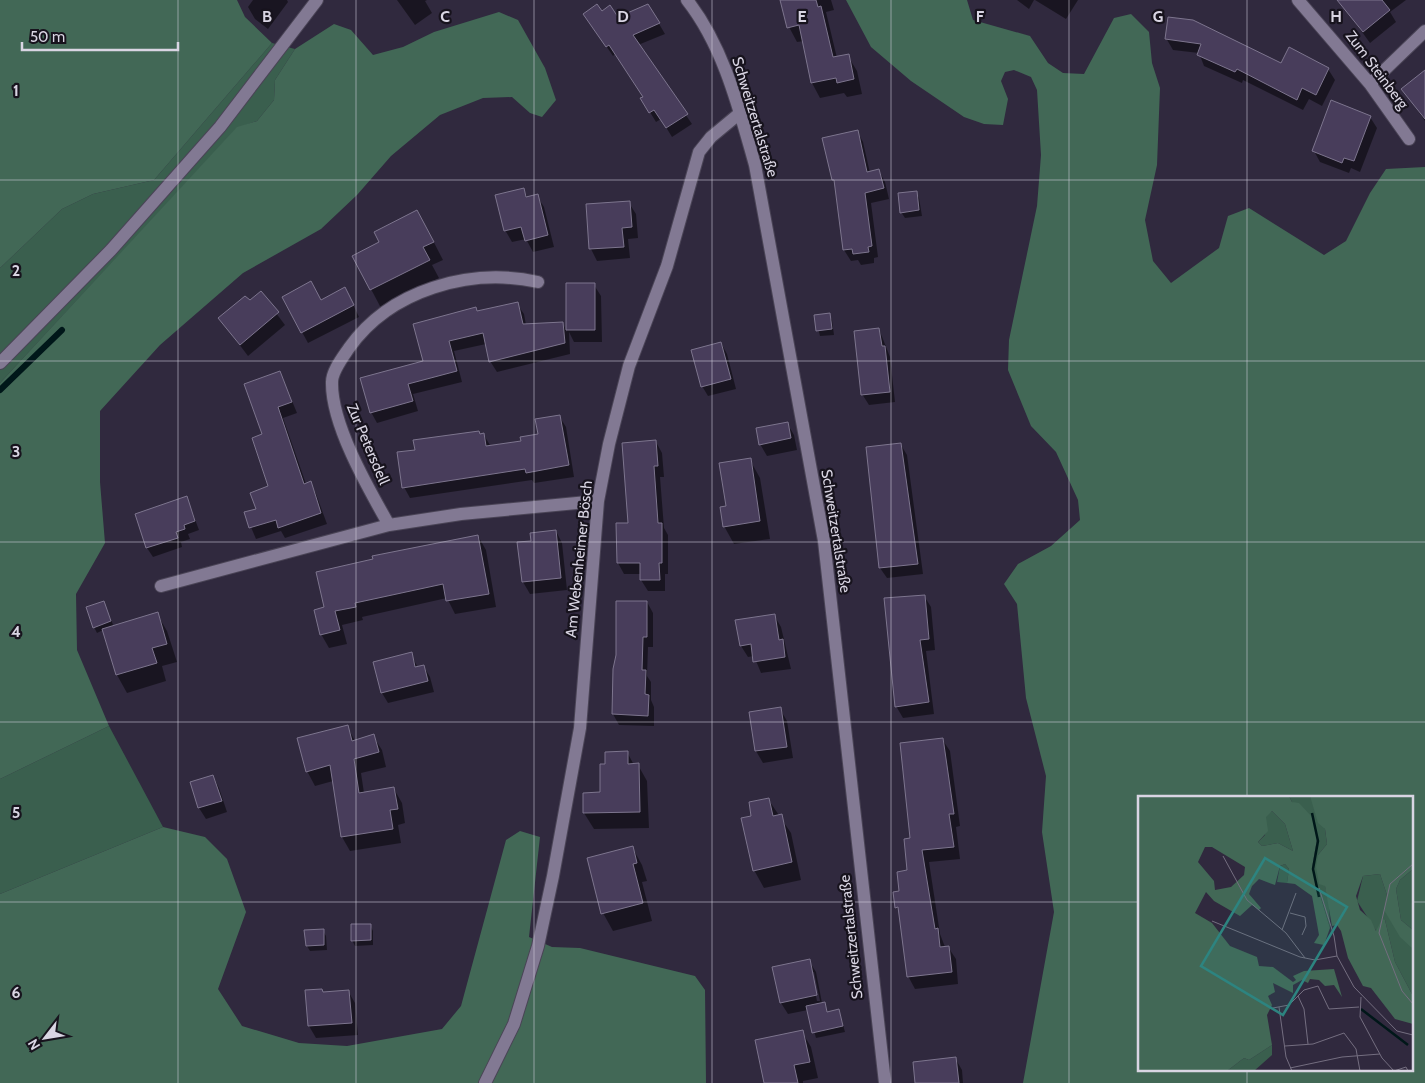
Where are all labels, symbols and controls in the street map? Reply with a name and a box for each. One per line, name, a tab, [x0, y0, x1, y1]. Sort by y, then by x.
text: B	[262, 7, 272, 26]
text: C	[440, 7, 450, 26]
text: D	[617, 7, 629, 26]
text: E	[797, 7, 807, 26]
text: F	[976, 7, 985, 26]
text: G	[1153, 7, 1163, 26]
text: H	[1330, 7, 1342, 26]
scale bar	[22, 20, 179, 52]
street label: Zum Steinberg	[1342, 27, 1413, 113]
text: 50 m	[30, 28, 65, 46]
street label: Schweitzertalstraße	[728, 55, 782, 180]
text: 1	[13, 81, 19, 100]
text: 2	[12, 261, 20, 280]
street label: Zur Petersdell	[343, 401, 393, 488]
text: 3	[12, 442, 20, 461]
street label: Schweitzertalstraße	[817, 468, 855, 594]
street label: Am Webenheimer Bösch	[562, 480, 596, 638]
text: 4	[11, 622, 21, 641]
inset map	[1138, 796, 1412, 1070]
text: 5	[12, 803, 20, 822]
street label: Schweitzertalstraße	[835, 874, 866, 1000]
text: 6	[12, 983, 21, 1002]
north arrow	[20, 1013, 70, 1063]
text: N	[24, 1036, 44, 1054]

